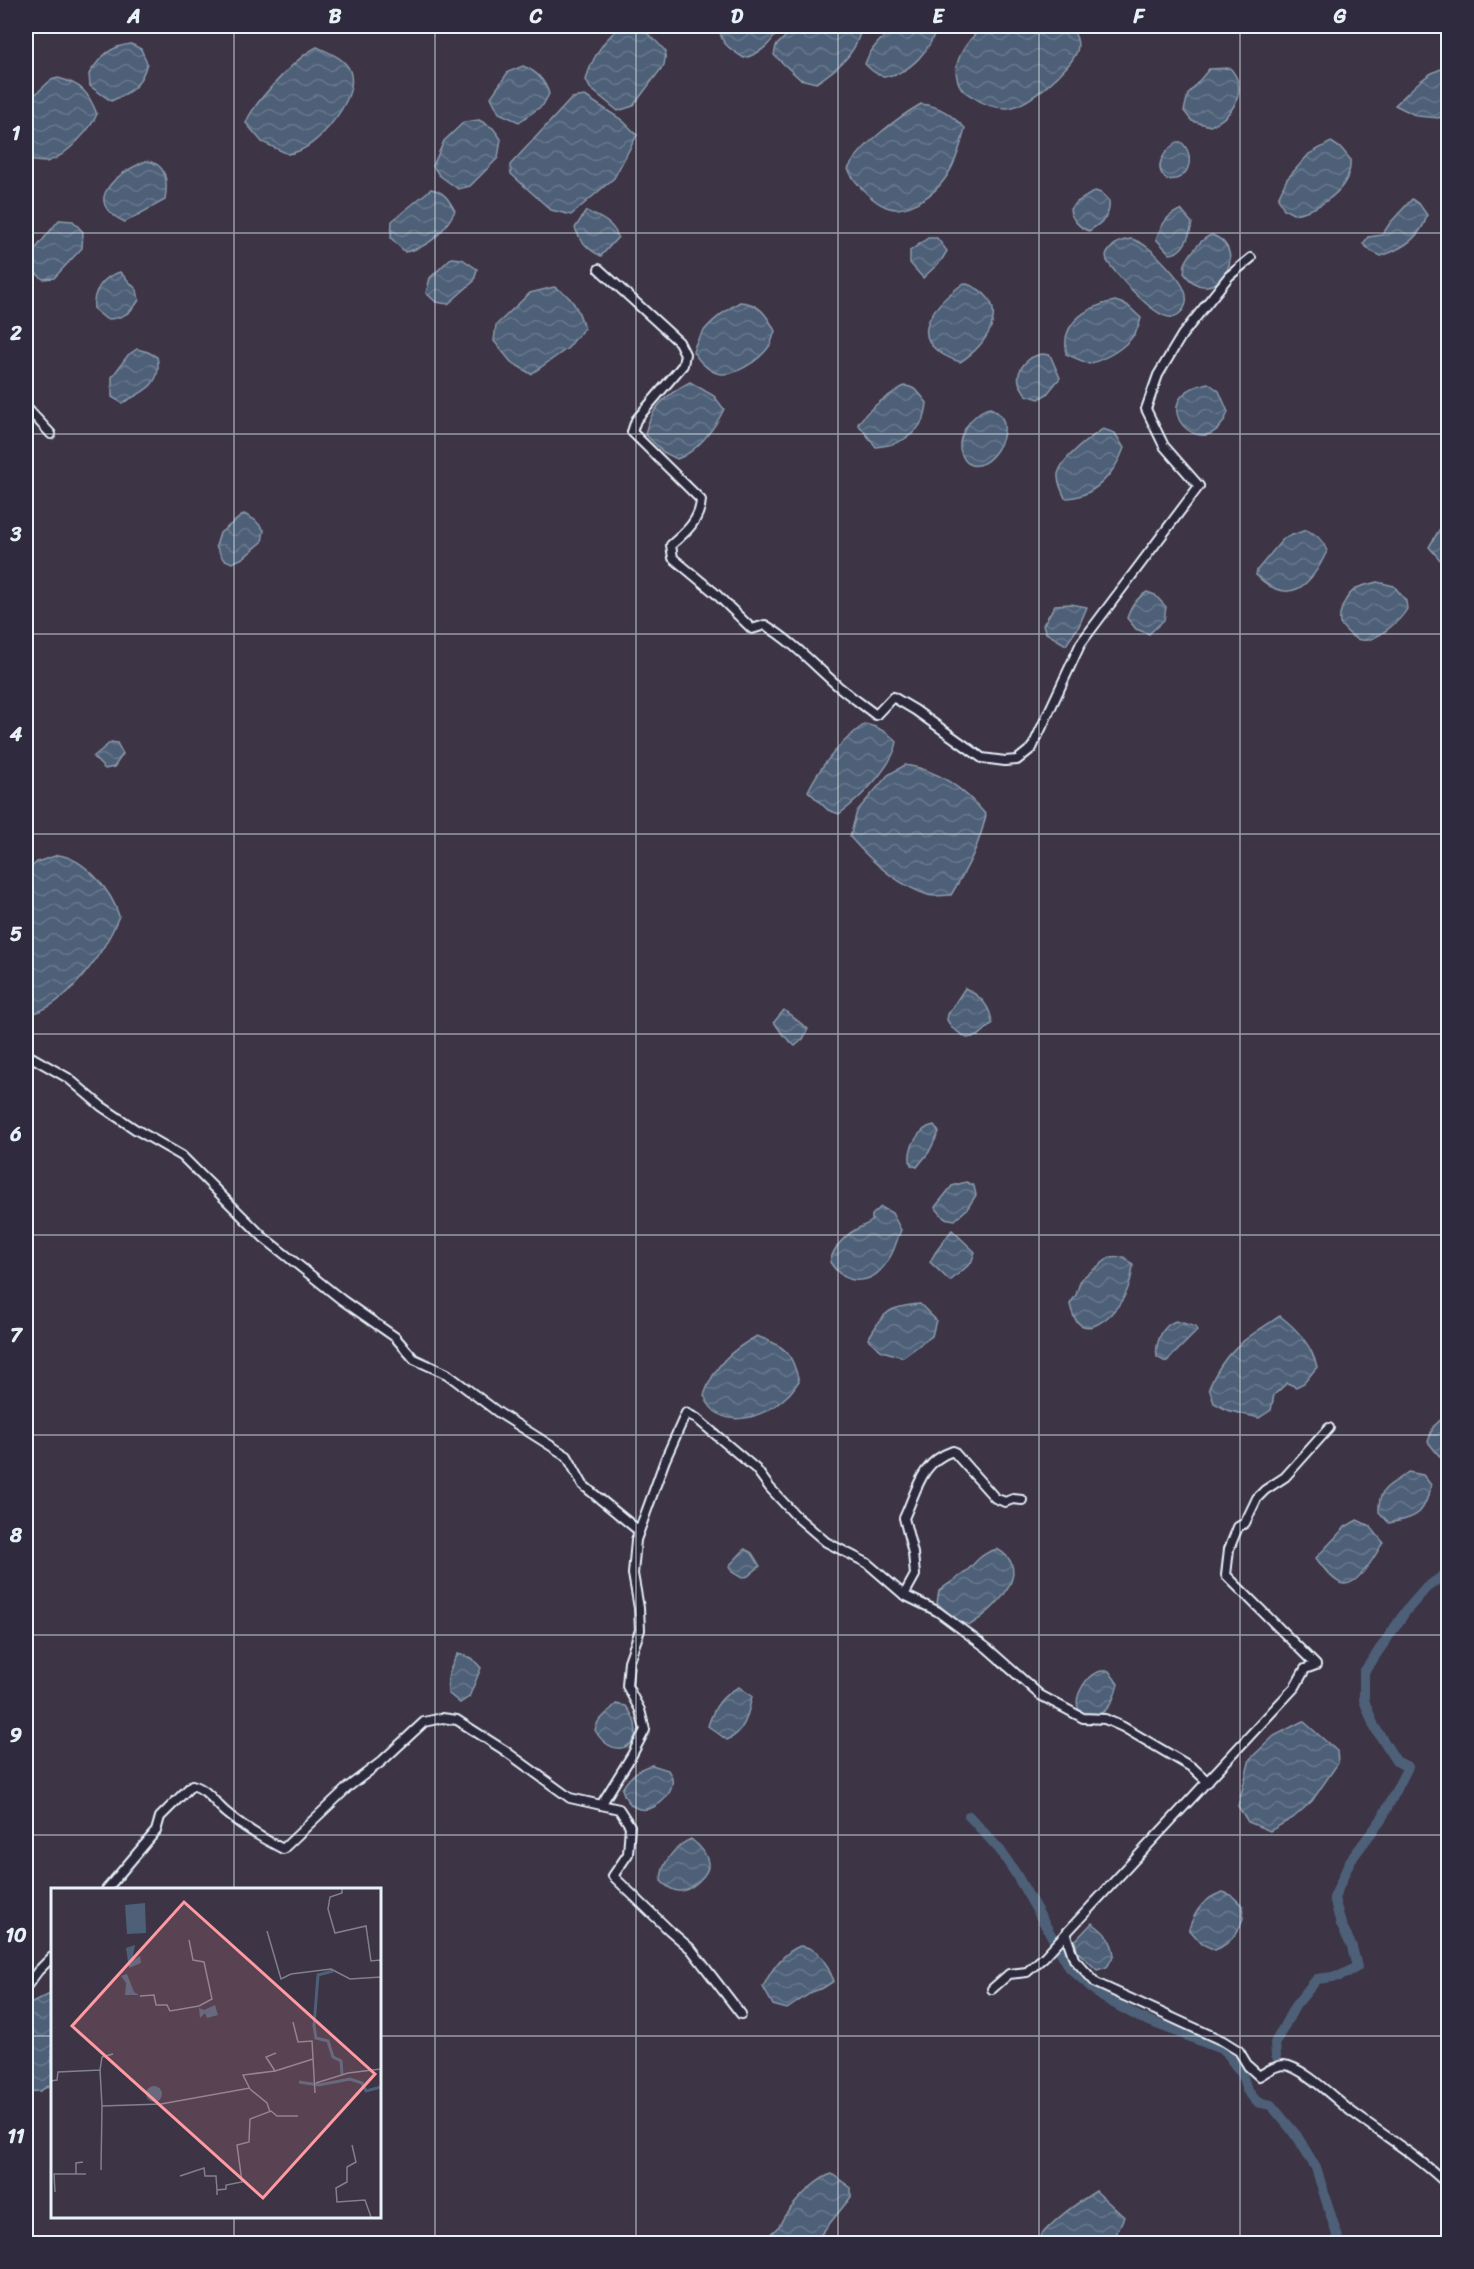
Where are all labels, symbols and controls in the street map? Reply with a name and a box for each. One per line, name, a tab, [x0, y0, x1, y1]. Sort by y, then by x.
text: A	[126, 0, 141, 34]
text: B	[329, 0, 342, 34]
text: C	[529, 0, 543, 34]
text: D	[731, 0, 744, 34]
text: E	[932, 0, 945, 34]
text: F	[1133, 0, 1146, 34]
text: G	[1333, 0, 1347, 34]
text: 1	[12, 116, 21, 151]
text: 2	[9, 316, 22, 351]
text: 3	[10, 517, 22, 552]
text: 4	[9, 717, 23, 752]
text: 5	[10, 917, 22, 952]
text: 6	[9, 1117, 22, 1152]
text: 7	[10, 1318, 23, 1353]
text: 8	[9, 1518, 23, 1553]
text: 9	[10, 1718, 22, 1753]
inset map	[51, 1888, 381, 2218]
text: 10	[5, 1918, 27, 1953]
text: 11	[7, 2119, 25, 2154]

